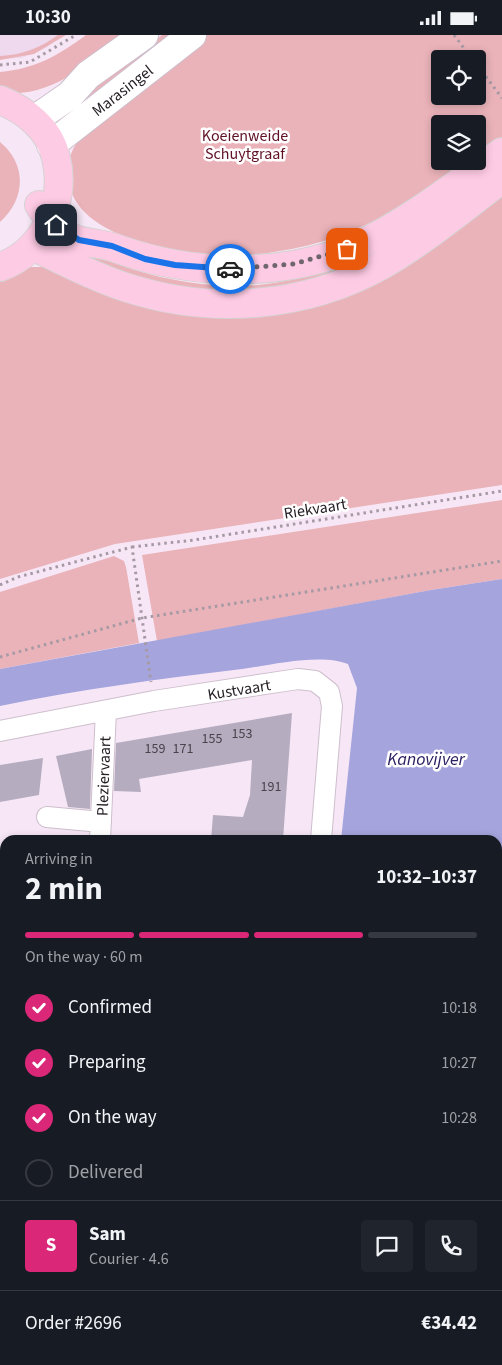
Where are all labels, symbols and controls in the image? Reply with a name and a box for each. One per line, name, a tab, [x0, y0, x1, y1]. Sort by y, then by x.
text: 10:30	[25, 4, 71, 31]
map controls	[431, 50, 486, 170]
button: locate	[431, 50, 486, 105]
street label: Marasingel	[87, 60, 158, 122]
button: layers	[431, 115, 486, 170]
park label: Koeienweide Schuytgraaf	[202, 125, 288, 165]
pin	[35, 204, 77, 246]
icon: home	[42, 211, 70, 239]
pin	[326, 228, 368, 270]
icon: bag	[333, 235, 361, 263]
courier	[205, 244, 255, 294]
icon: car	[216, 255, 244, 283]
street label: Riekvaart	[282, 493, 349, 525]
street label: Kustvaart	[206, 674, 273, 706]
house number: 153	[232, 724, 252, 744]
house number: 155	[202, 729, 222, 749]
street label: Pleziervaart	[92, 735, 116, 816]
house number: 159	[145, 739, 165, 759]
house number: 171	[173, 739, 193, 759]
water label: Kanovijver	[387, 747, 466, 772]
house number: 191	[261, 777, 281, 797]
text: Arriving in	[25, 848, 93, 870]
text: 10:32–10:37	[376, 864, 477, 891]
text: 2 min	[25, 866, 103, 912]
text: On the way · 60 m	[25, 946, 142, 968]
icon: check	[25, 994, 53, 1022]
text: Confirmed	[68, 994, 152, 1021]
text: 10:18	[441, 997, 477, 1019]
icon: check	[25, 1049, 53, 1077]
text: Preparing	[68, 1049, 146, 1076]
text: 10:27	[441, 1052, 477, 1074]
icon: check	[25, 1104, 53, 1132]
text: On the way	[68, 1104, 157, 1131]
text: 10:28	[441, 1107, 477, 1129]
text: Delivered	[68, 1159, 143, 1186]
button: chat	[361, 1220, 413, 1272]
button: phone	[425, 1220, 477, 1272]
text: Sam	[89, 1221, 126, 1248]
text: S	[46, 1232, 56, 1259]
text: Courier · 4.6	[89, 1248, 169, 1270]
text: Order #2696	[25, 1310, 122, 1337]
text: €34.42	[421, 1310, 477, 1337]

